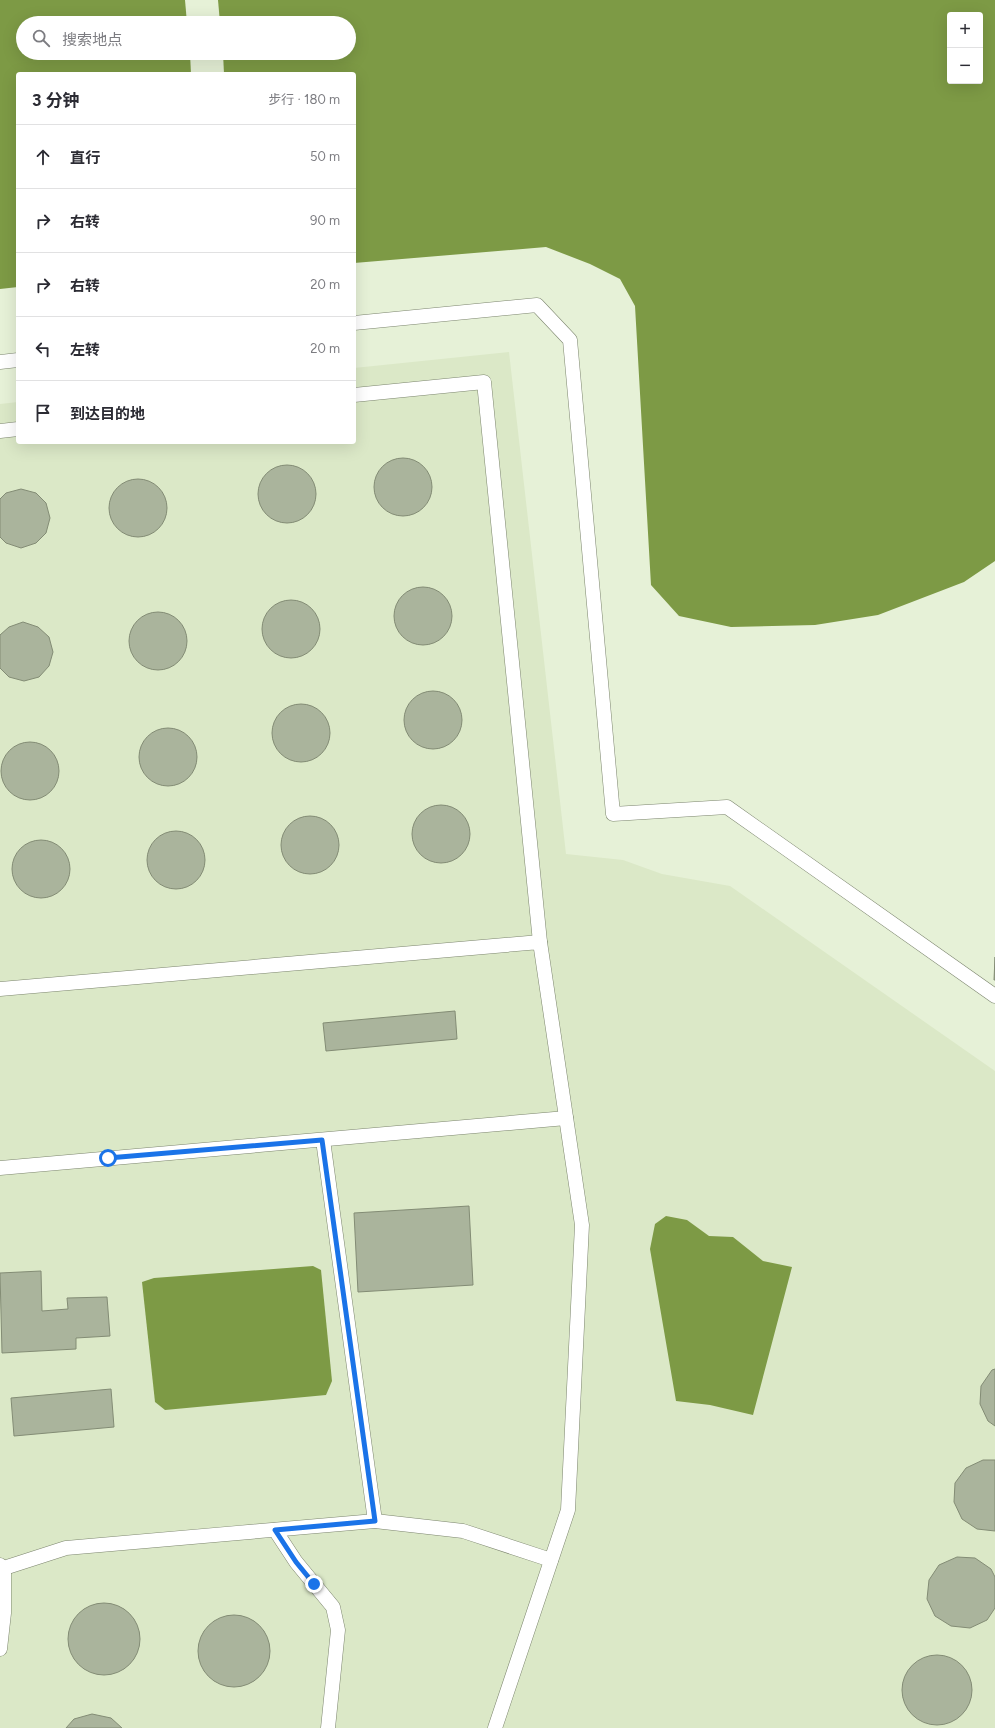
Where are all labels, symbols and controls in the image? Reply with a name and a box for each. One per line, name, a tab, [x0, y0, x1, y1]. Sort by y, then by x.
map controls	[947, 12, 983, 84]
button: +	[947, 12, 983, 48]
search box	[16, 16, 356, 60]
icon: search	[30, 27, 52, 49]
text: 搜索地点	[62, 31, 122, 49]
button: −	[947, 48, 983, 84]
text: 3 分钟	[32, 90, 80, 110]
text: 步行 · 180 m	[268, 92, 340, 107]
icon: ahead	[32, 146, 54, 168]
text: 直行	[70, 149, 100, 167]
text: 50 m	[310, 149, 340, 164]
icon: right	[32, 210, 54, 232]
text: 右转	[70, 213, 100, 231]
text: 90 m	[310, 213, 340, 228]
icon: right	[32, 274, 54, 296]
text: 右转	[70, 277, 100, 295]
text: 20 m	[310, 277, 340, 292]
icon: left	[32, 338, 54, 360]
text: 左转	[70, 341, 100, 359]
text: 20 m	[310, 341, 340, 356]
icon: arrive	[32, 402, 54, 424]
text: 到达目的地	[70, 405, 145, 423]
route start	[99, 1149, 117, 1167]
route end	[305, 1575, 323, 1593]

